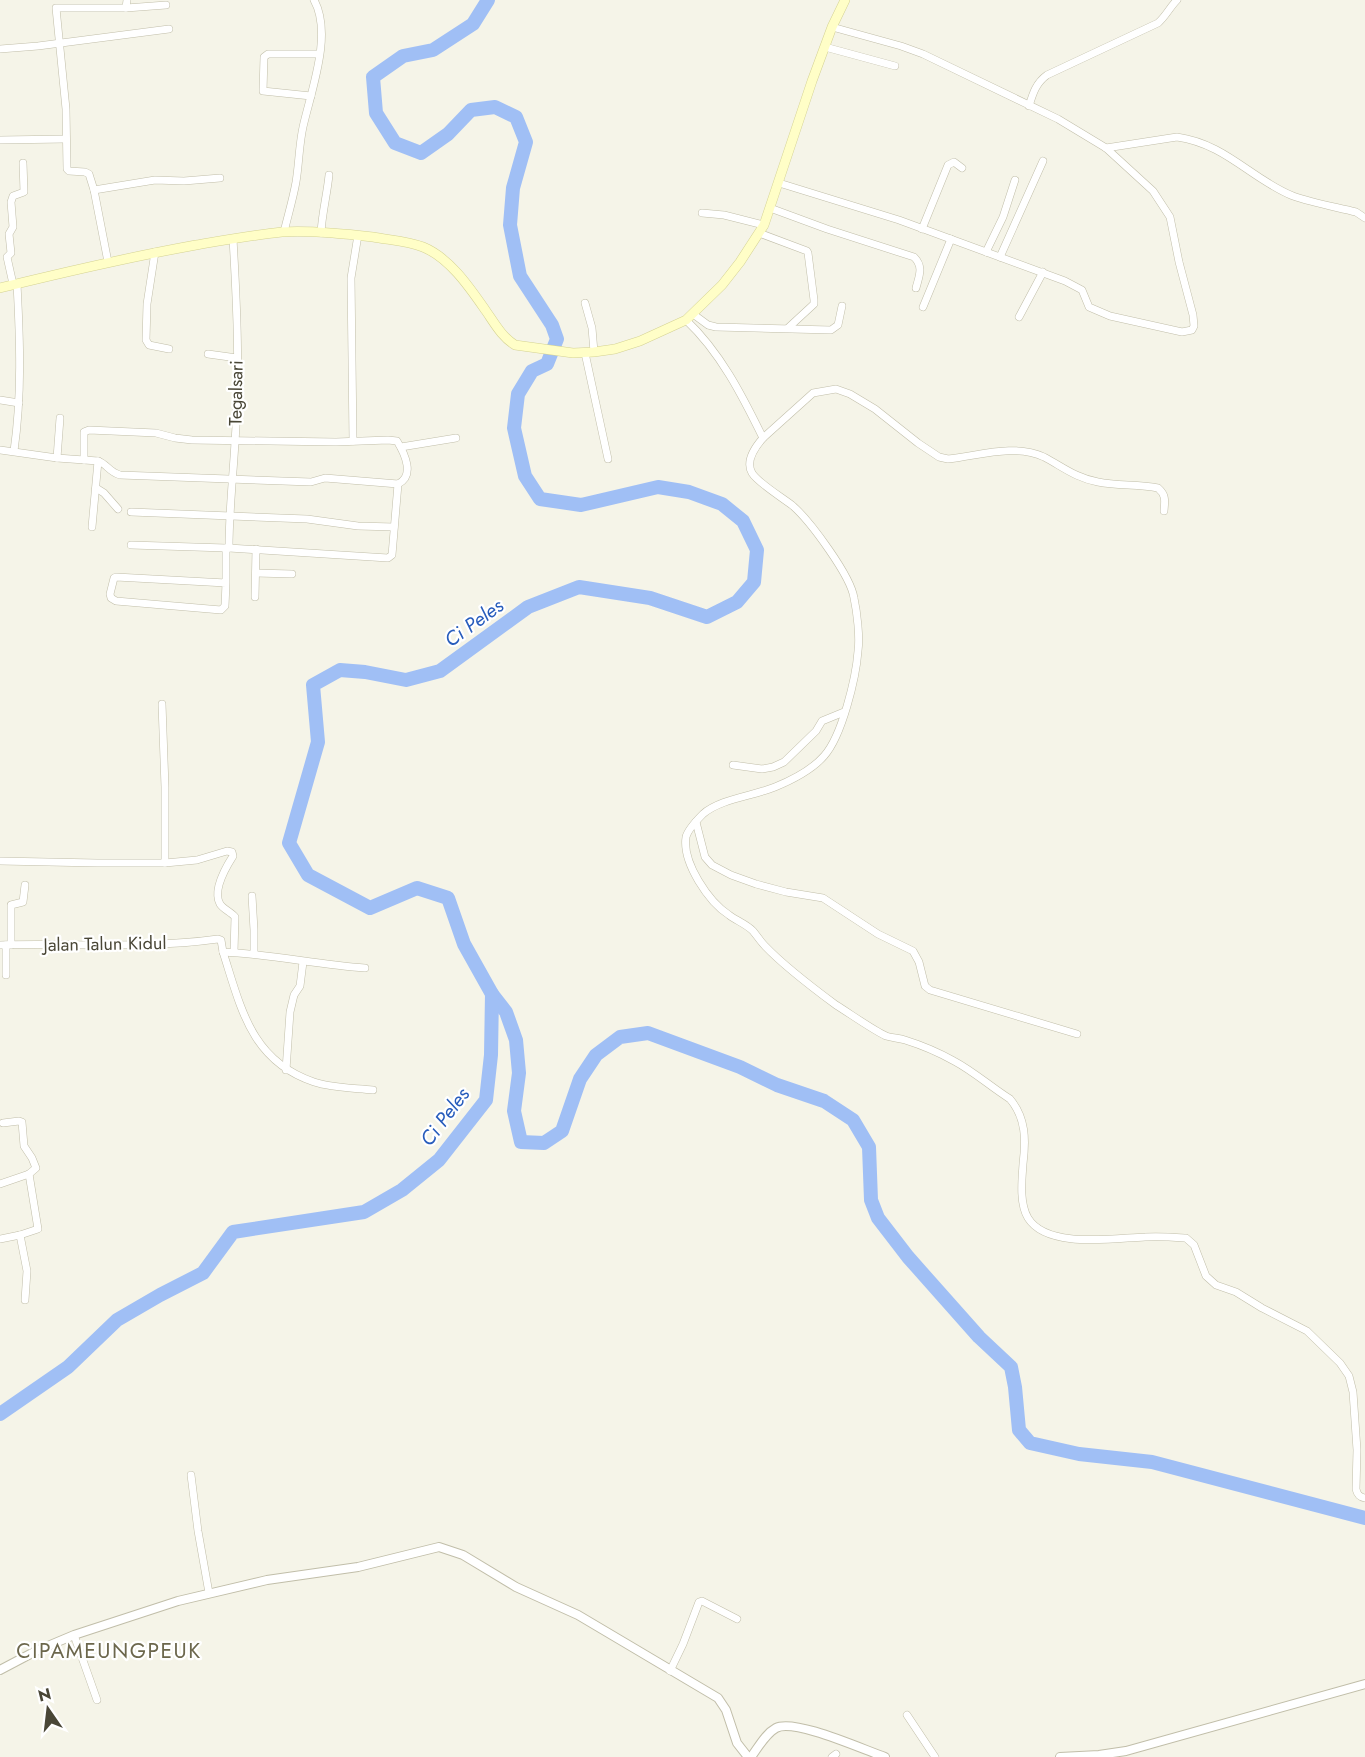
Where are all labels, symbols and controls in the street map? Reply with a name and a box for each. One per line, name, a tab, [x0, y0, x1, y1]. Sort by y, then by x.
street label: Tegalsari	[222, 360, 250, 426]
water label: Ci Peles	[439, 592, 510, 654]
street label: Jalan Talun Kidul	[41, 930, 167, 958]
water label: Ci Peles	[413, 1082, 477, 1152]
district label: CIPAMEUNGPEUK	[16, 1636, 202, 1666]
north arrow	[18, 1679, 78, 1739]
text: N	[36, 1682, 53, 1708]

